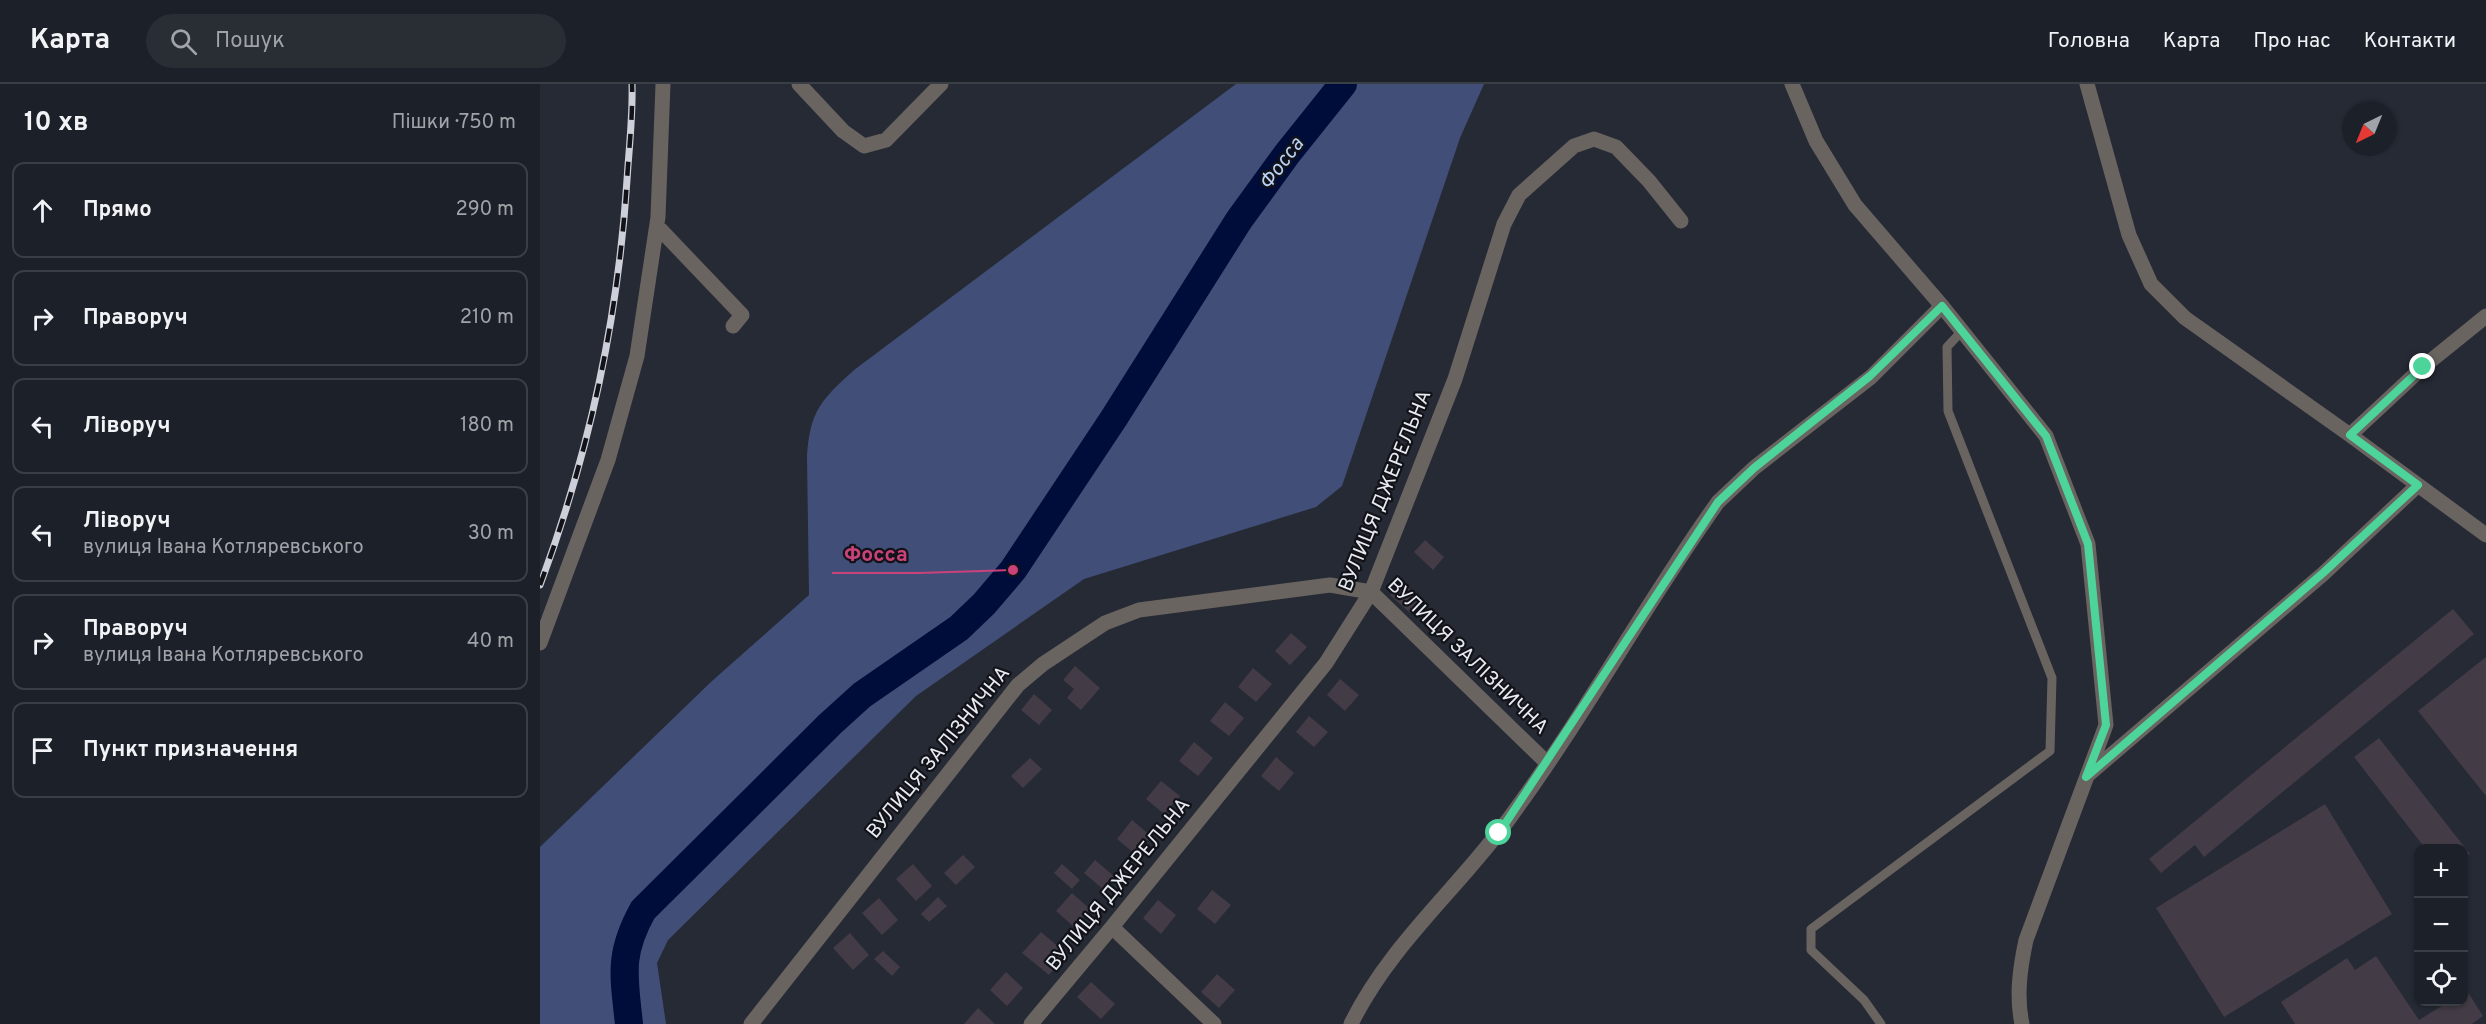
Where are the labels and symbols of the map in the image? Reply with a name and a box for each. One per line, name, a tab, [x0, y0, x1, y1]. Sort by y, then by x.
north arrow	[2342, 102, 2396, 156]
water label: Фосса	[1253, 132, 1311, 196]
route end	[2409, 353, 2435, 379]
street label: ВУЛИЦЯ ДЖЕРЕЛЬНА	[1334, 386, 1438, 596]
callout: Фосса	[832, 534, 919, 573]
text: Фосса	[844, 542, 908, 569]
street label: ВУЛИЦЯ ЗАЛІЗНИЧНА	[1381, 573, 1553, 741]
street label: ВУЛИЦЯ ЗАЛІЗНИЧНА	[861, 661, 1017, 845]
street label: ВУЛИЦЯ ДЖЕРЕЛЬНА	[1041, 793, 1197, 977]
route start	[1485, 819, 1511, 845]

